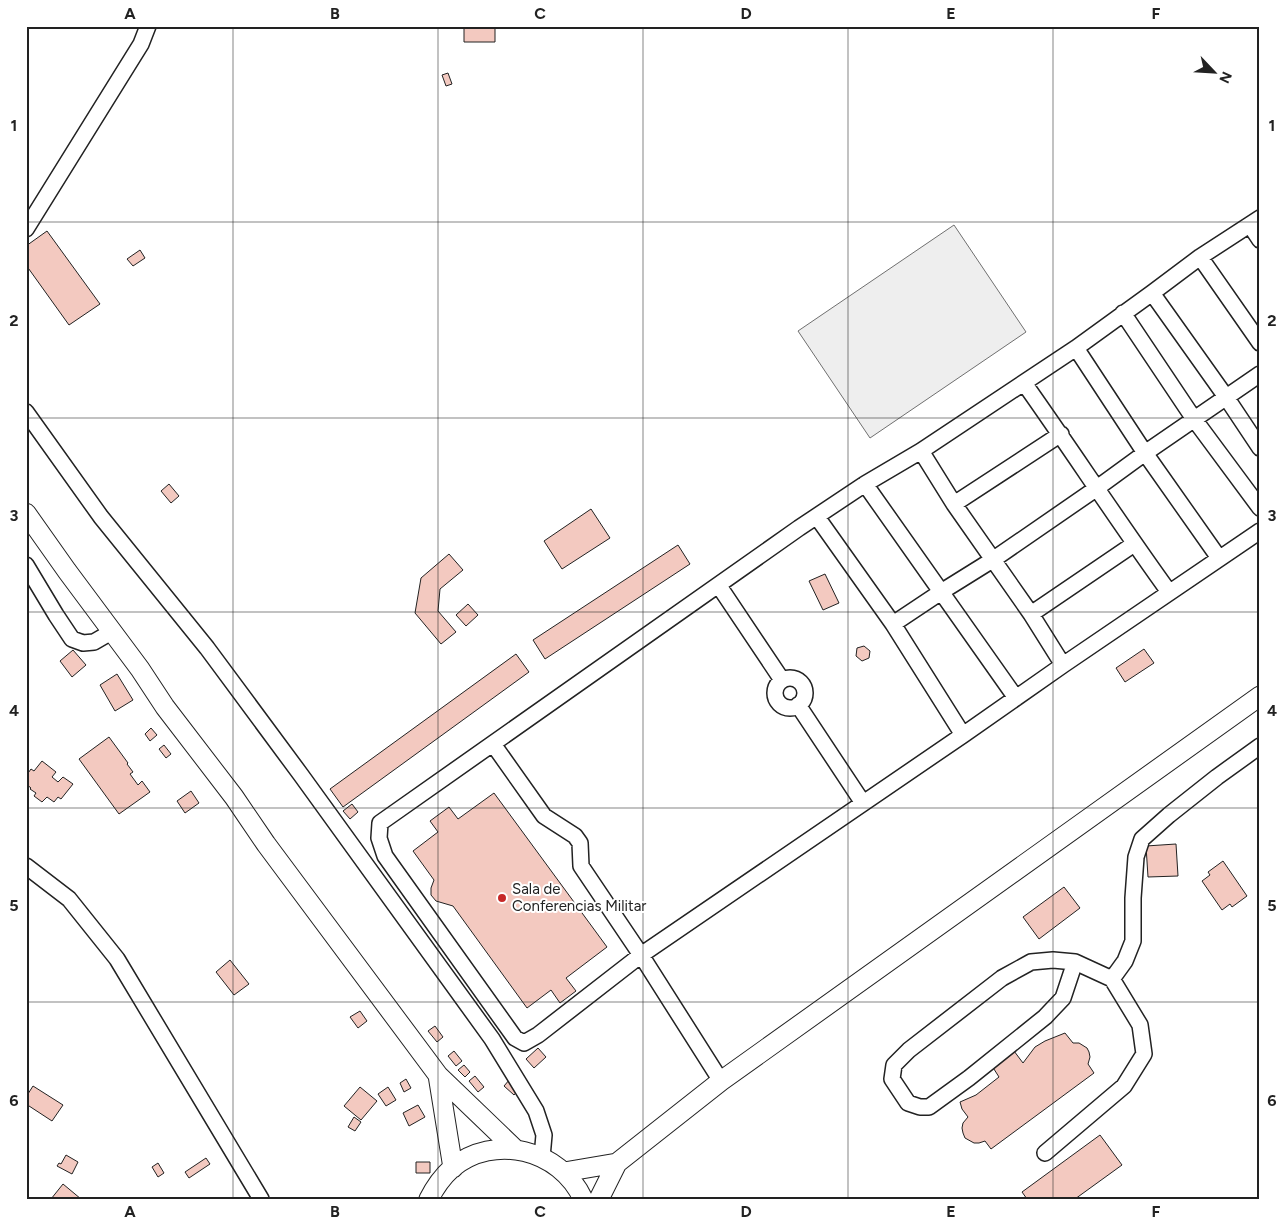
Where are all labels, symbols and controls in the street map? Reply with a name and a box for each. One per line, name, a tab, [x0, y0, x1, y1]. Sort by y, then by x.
text: A	[124, 4, 136, 23]
text: B	[330, 4, 340, 23]
text: C	[534, 4, 546, 23]
text: D	[740, 4, 752, 23]
text: E	[946, 4, 956, 23]
text: F	[1152, 4, 1161, 23]
north arrow	[1188, 48, 1238, 98]
text: N	[1215, 69, 1235, 86]
text: 1	[11, 116, 17, 135]
text: 1	[1269, 116, 1275, 135]
text: 2	[9, 311, 19, 330]
text: 2	[1267, 311, 1277, 330]
text: 3	[10, 506, 19, 525]
text: 3	[1268, 506, 1277, 525]
text: 4	[9, 701, 19, 720]
text: 4	[1267, 701, 1277, 720]
place label: Sala de Conferencias Militar	[512, 880, 646, 915]
marker: Sala de Conferencias Militar	[496, 892, 508, 904]
text: 5	[9, 896, 19, 915]
text: 5	[1267, 896, 1277, 915]
text: 6	[9, 1091, 19, 1110]
text: 6	[1267, 1091, 1277, 1110]
text: A	[124, 1202, 136, 1221]
text: B	[330, 1202, 340, 1221]
text: C	[534, 1202, 546, 1221]
text: D	[740, 1202, 752, 1221]
text: E	[946, 1202, 956, 1221]
text: F	[1152, 1202, 1161, 1221]

